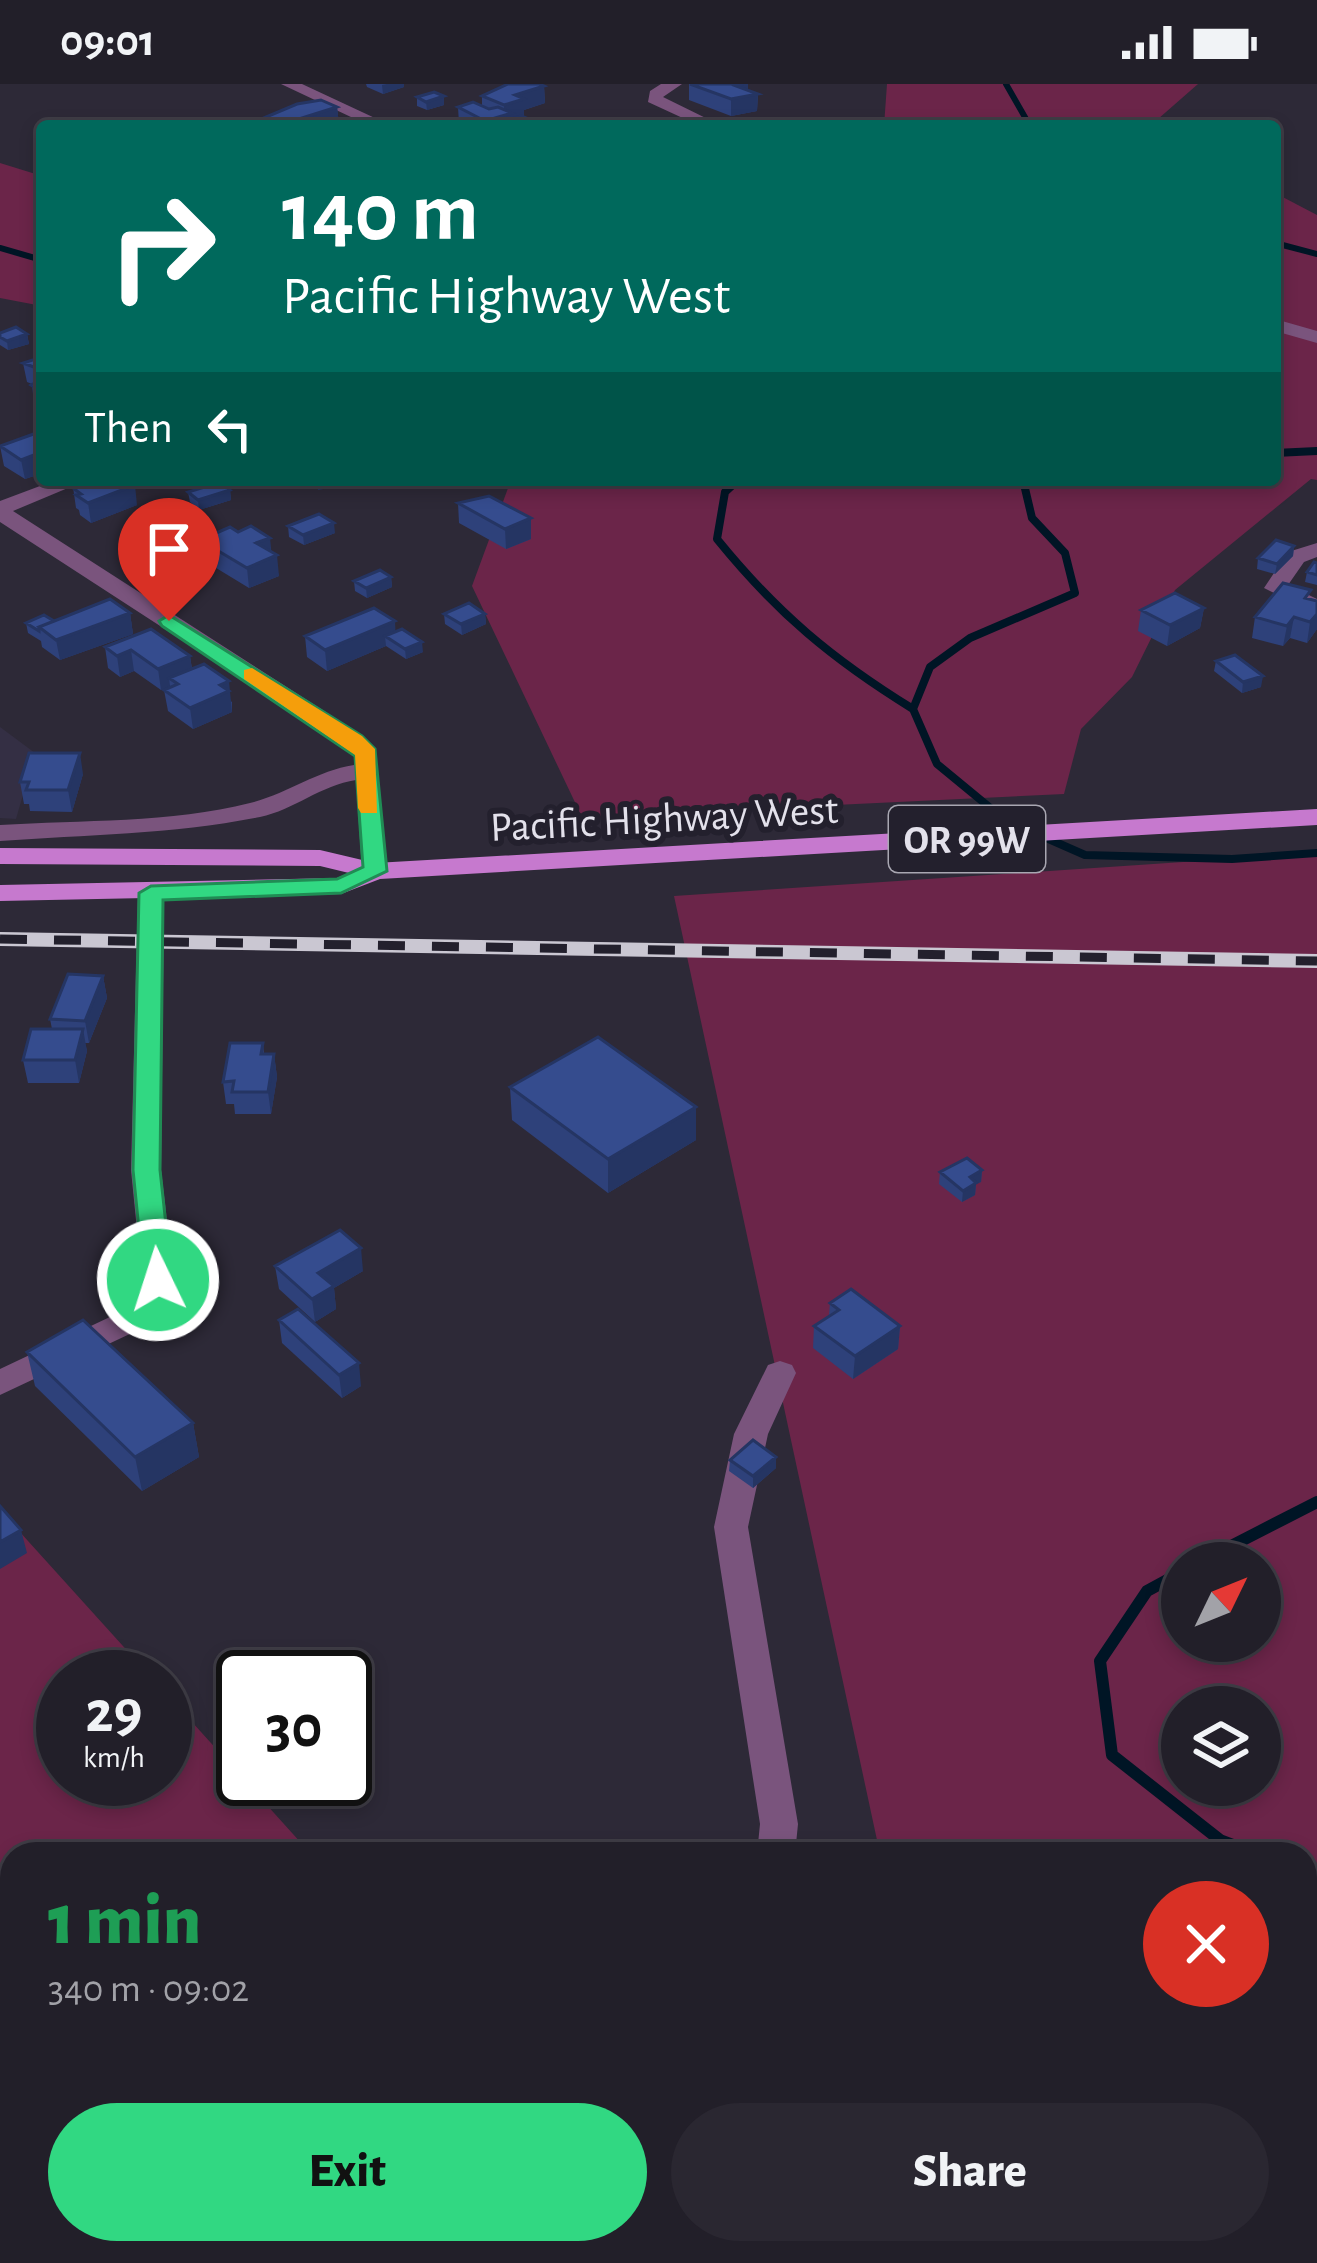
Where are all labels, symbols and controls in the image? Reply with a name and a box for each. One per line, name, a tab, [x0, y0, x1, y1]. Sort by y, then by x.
text: 09:01	[60, 19, 155, 64]
icon: right	[84, 168, 240, 324]
text: 140 m	[282, 172, 479, 256]
text: Pacific Highway West	[282, 270, 730, 324]
icon: left	[197, 396, 263, 462]
text: Then	[84, 406, 173, 451]
pin	[118, 498, 220, 621]
icon: arrive	[136, 516, 202, 582]
street label: Pacific Highway West	[489, 789, 839, 849]
road number: OR 99W	[889, 806, 1045, 872]
position arrow	[95, 1217, 221, 1343]
north arrow	[1161, 1542, 1281, 1662]
map controls	[1161, 1542, 1281, 1806]
speed limit sign: 30	[216, 1650, 372, 1806]
text: 29	[85, 1683, 143, 1743]
button: layers	[1161, 1686, 1281, 1806]
text: km/h	[83, 1743, 145, 1773]
button: close	[1143, 1881, 1269, 2007]
text: 1 min	[48, 1885, 201, 1957]
text: 340 m · 09:02	[48, 1970, 249, 2009]
button: Exit	[48, 2103, 647, 2241]
button: Share	[671, 2103, 1269, 2241]

